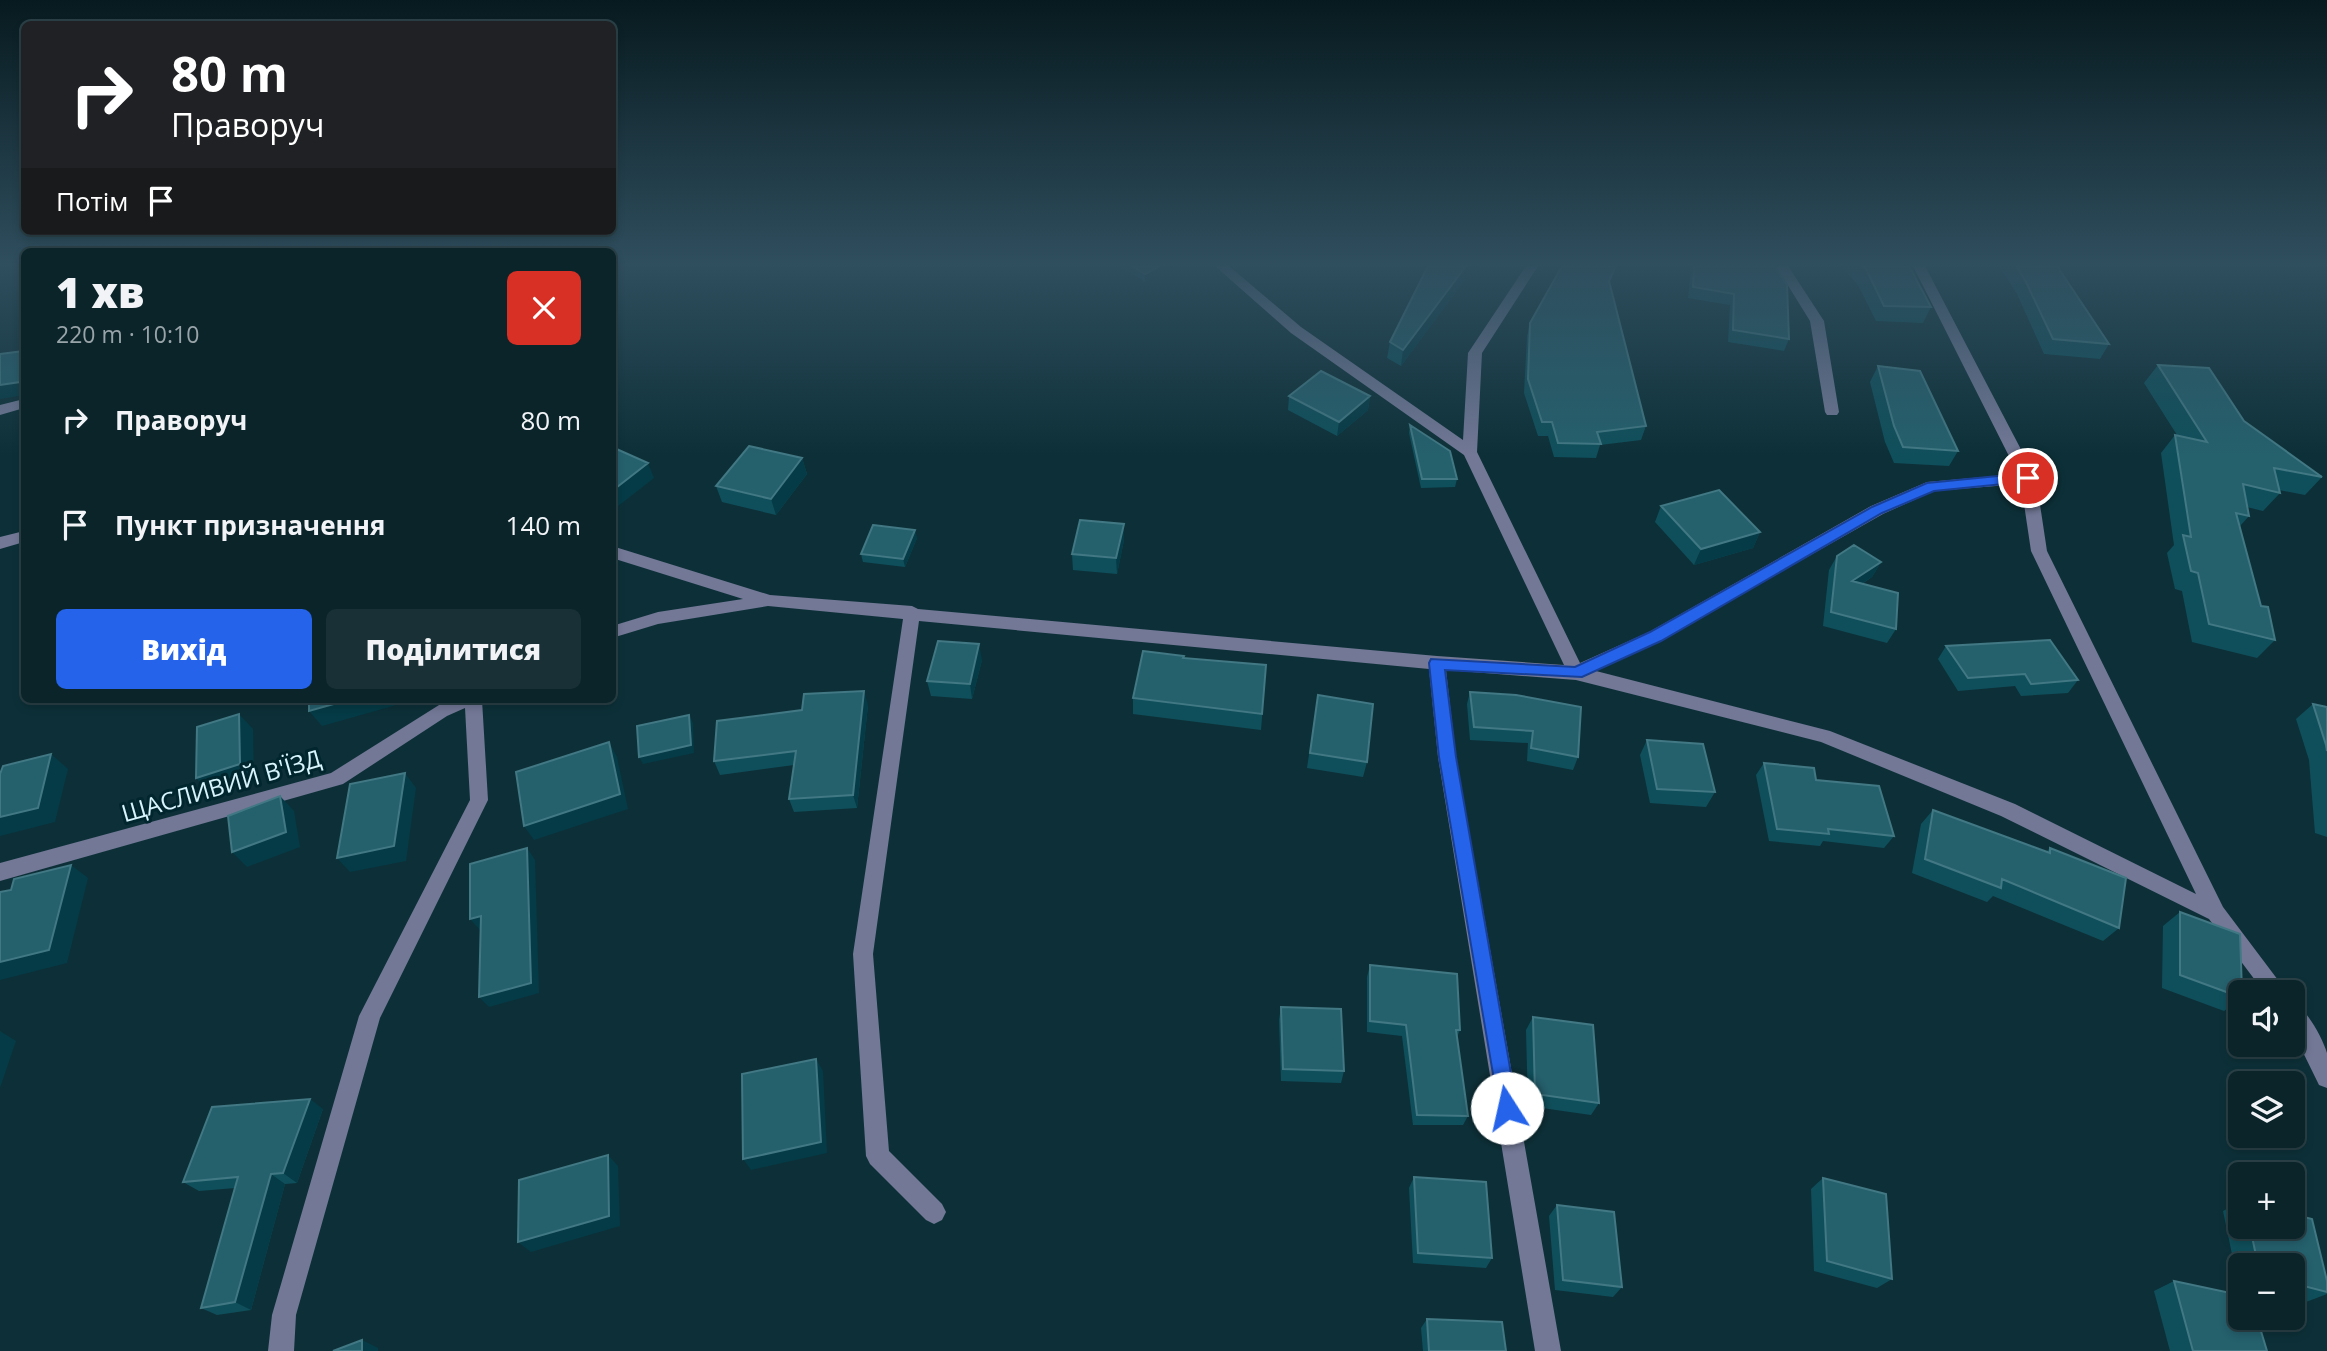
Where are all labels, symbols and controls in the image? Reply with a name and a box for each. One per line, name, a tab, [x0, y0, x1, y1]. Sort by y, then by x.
text: 80 m	[171, 40, 288, 106]
icon: right	[56, 49, 147, 140]
text: Праворуч	[171, 103, 324, 146]
icon: arrive	[142, 182, 180, 220]
text: Потім	[56, 183, 128, 219]
text: 1 хв	[56, 263, 144, 320]
button: close	[507, 271, 581, 345]
text: 220 m · 10:10	[56, 318, 199, 350]
icon: right	[56, 401, 94, 439]
text: Праворуч	[115, 402, 247, 438]
text: 80 m	[520, 402, 581, 438]
pin	[1998, 448, 2058, 508]
icon: arrive	[2009, 459, 2047, 497]
icon: arrive	[56, 506, 94, 544]
text: Пункт призначення	[115, 507, 385, 543]
text: 140 m	[506, 507, 581, 543]
button: Вихід	[56, 609, 312, 689]
button: Поділитися	[326, 609, 581, 689]
street label: ЩАСЛИВИЙ В'ЇЗД	[117, 741, 325, 829]
map controls	[2228, 980, 2305, 1330]
button: sound	[2228, 980, 2305, 1057]
position arrow	[1470, 1071, 1544, 1145]
button: layers	[2228, 1071, 2305, 1148]
button: +	[2228, 1162, 2305, 1239]
button: −	[2228, 1253, 2305, 1330]

